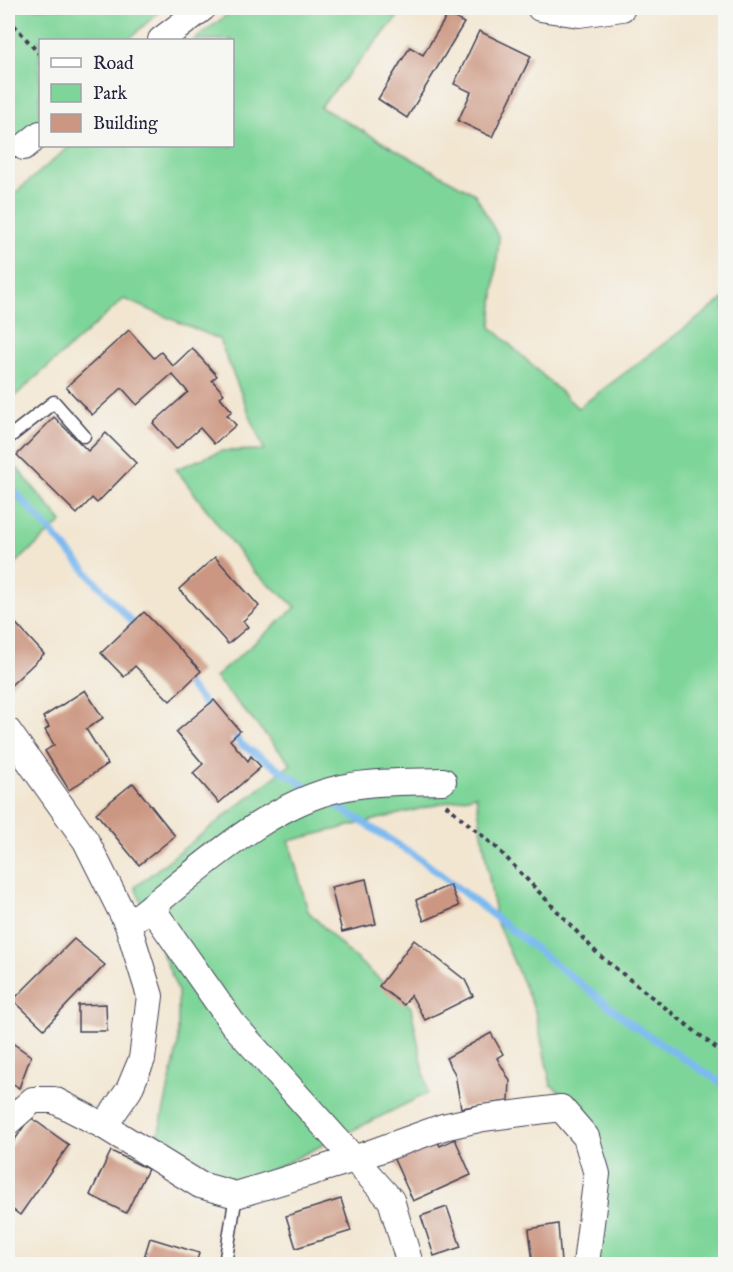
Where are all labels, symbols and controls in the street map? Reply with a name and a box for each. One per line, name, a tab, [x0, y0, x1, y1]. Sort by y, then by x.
legend	[39, 39, 234, 147]
text: Road	[93, 53, 134, 76]
text: Park	[93, 83, 128, 106]
text: Building	[93, 113, 158, 136]

